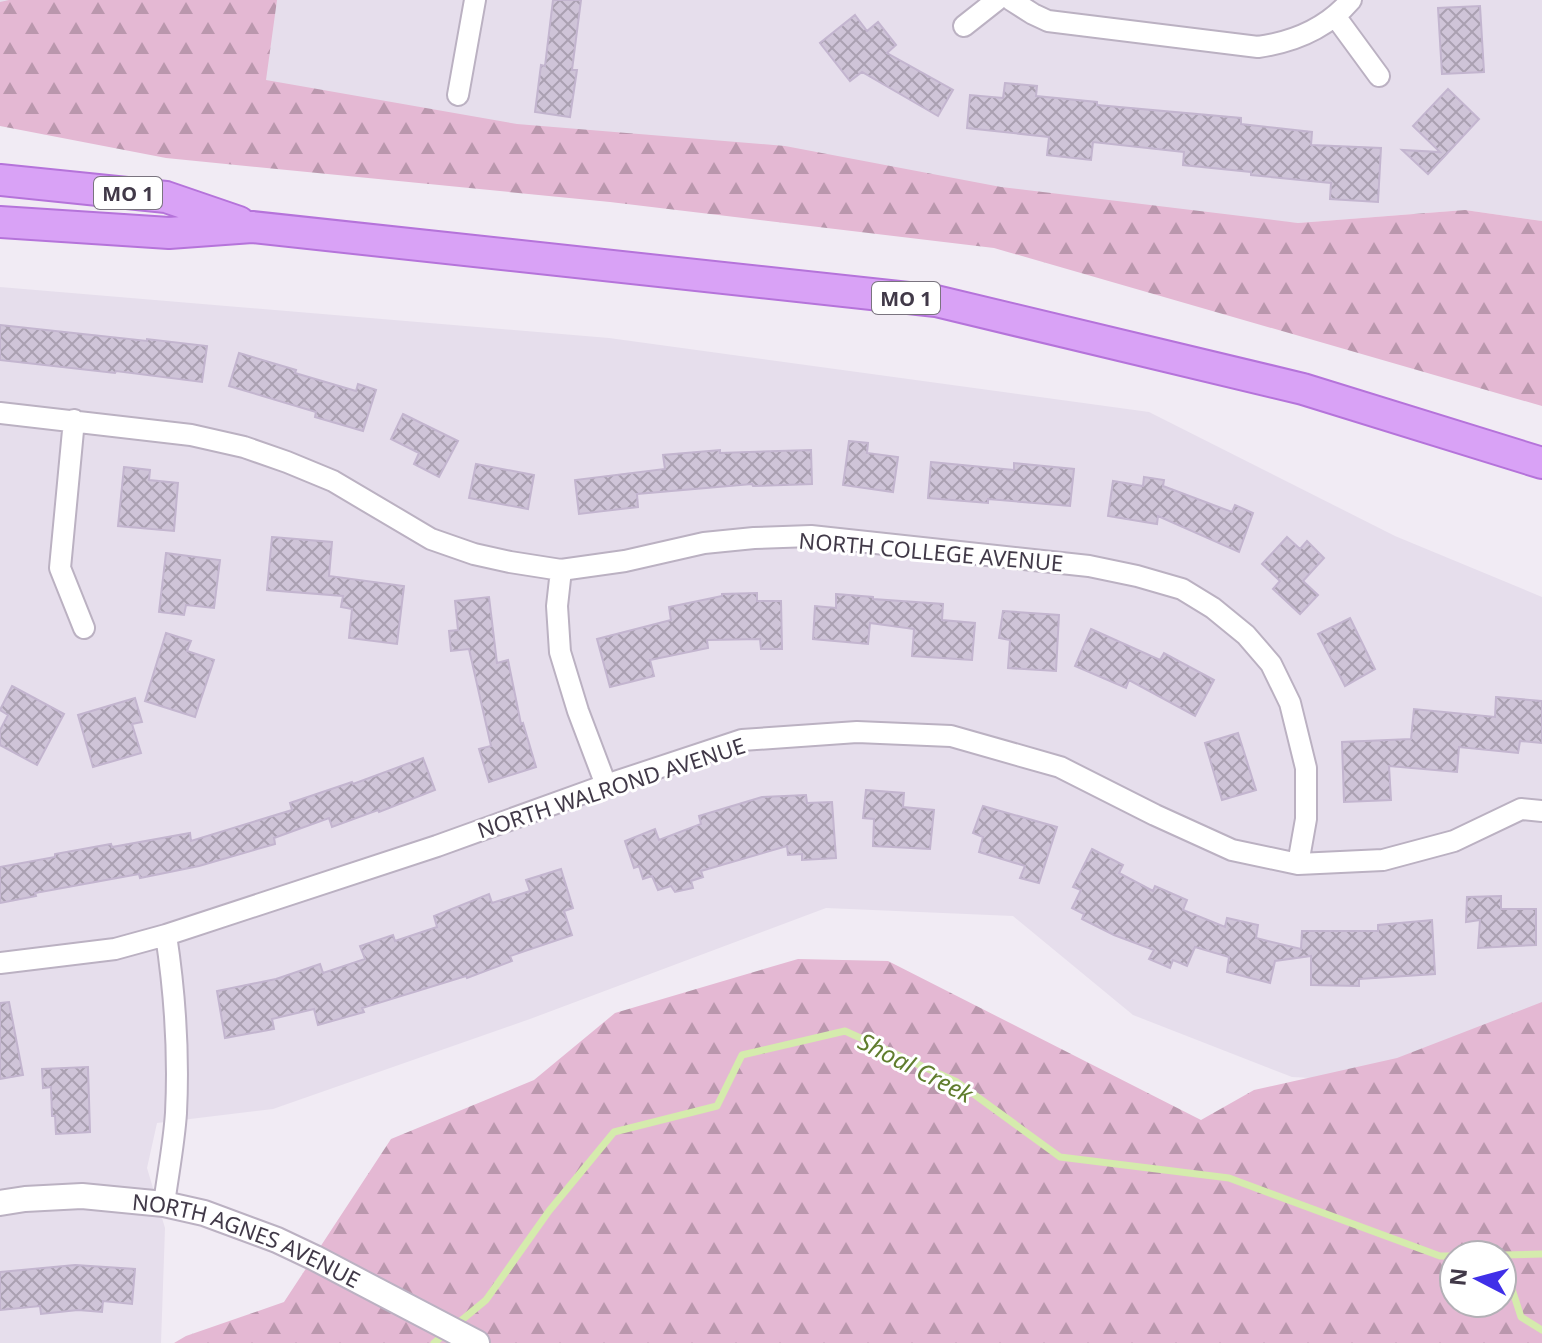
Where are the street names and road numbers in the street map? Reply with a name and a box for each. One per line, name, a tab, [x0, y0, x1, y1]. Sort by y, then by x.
road number: MO 1	[94, 177, 162, 209]
road number: MO 1	[872, 282, 940, 314]
street label: NORTH COLLEGE AVENUE	[798, 524, 1064, 578]
street label: NORTH WALROND AVENUE	[473, 729, 749, 845]
street label: NORTH AGNES AVENUE	[131, 1186, 366, 1294]

